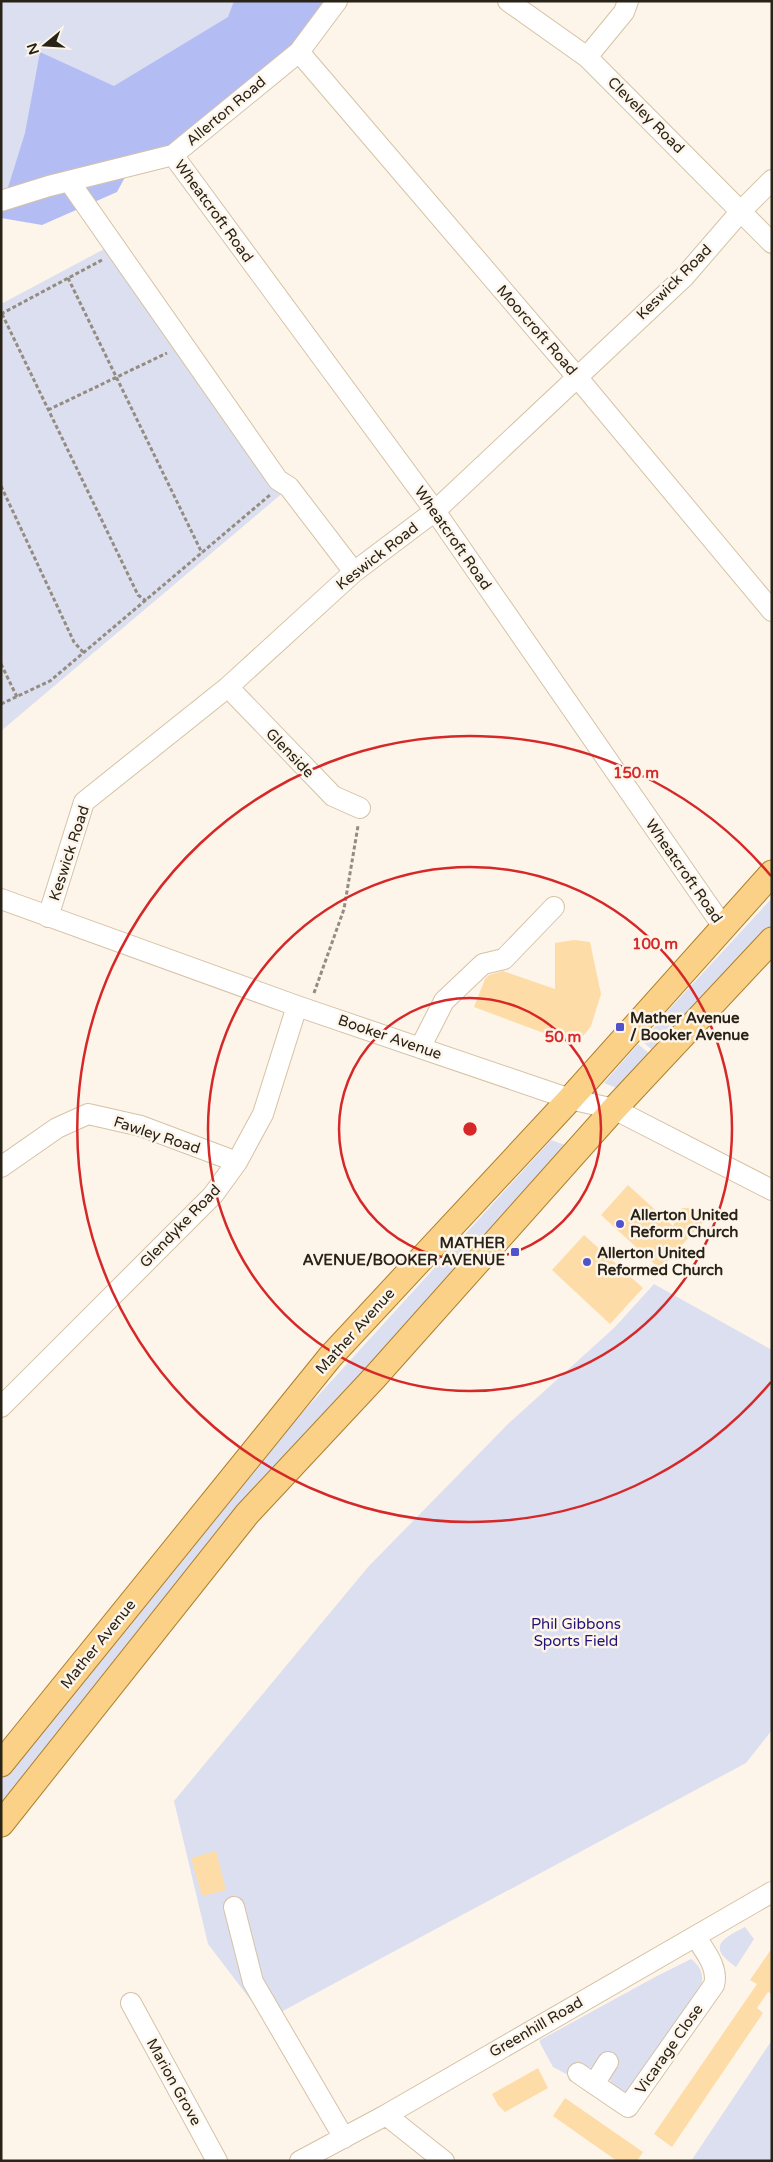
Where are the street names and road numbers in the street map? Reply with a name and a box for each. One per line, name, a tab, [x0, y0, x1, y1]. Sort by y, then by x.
street label: Allerton Road	[183, 73, 269, 149]
street label: Cleveley Road	[604, 73, 688, 157]
street label: Wheatcroft Road	[171, 156, 257, 266]
street label: Keswick Road	[633, 241, 715, 323]
street label: Moorcroft Road	[493, 281, 581, 379]
street label: Wheatcroft Road	[411, 483, 495, 593]
street label: Keswick Road	[332, 518, 422, 594]
street label: Glenside	[262, 725, 318, 781]
street label: Keswick Road	[45, 803, 93, 903]
street label: Wheatcroft Road	[642, 816, 726, 926]
street label: Booker Avenue	[336, 1011, 444, 1063]
street label: Fawley Road	[111, 1113, 203, 1157]
street label: Glendyke Road	[136, 1181, 224, 1271]
street label: Mather Avenue	[312, 1284, 398, 1378]
street label: Mather Avenue	[57, 1596, 139, 1692]
street label: Greenhill Road	[486, 1993, 586, 2061]
street label: Vicarage Close	[631, 2001, 707, 2097]
street label: Marion Grove	[143, 2035, 205, 2129]

